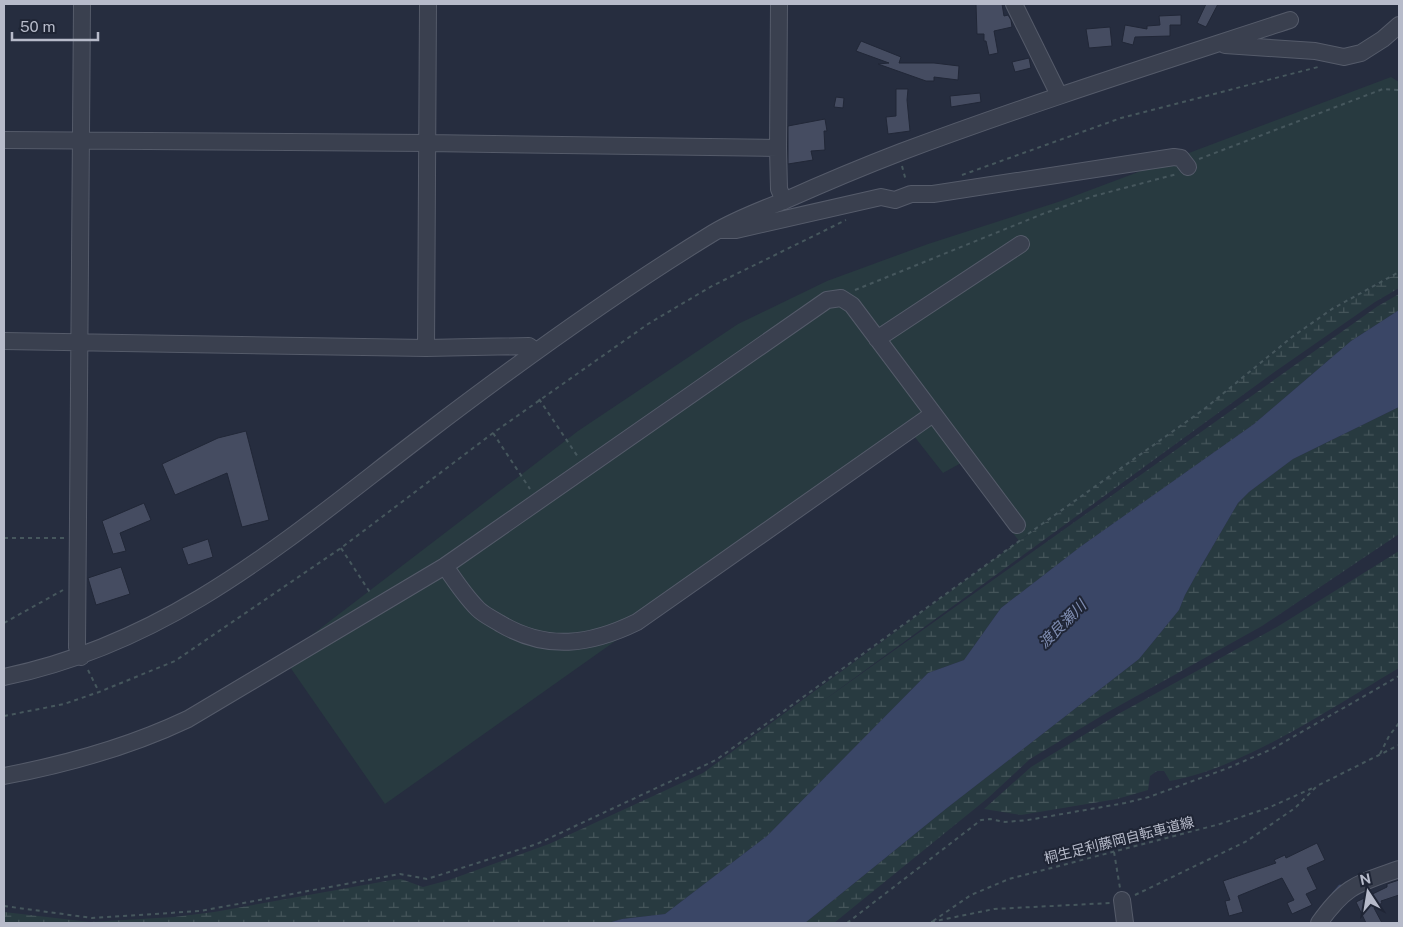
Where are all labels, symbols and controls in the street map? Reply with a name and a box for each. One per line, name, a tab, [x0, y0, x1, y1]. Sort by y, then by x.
scale bar	[12, 10, 99, 42]
text: 50 m	[20, 18, 55, 35]
water label: 渡良瀬川	[1035, 595, 1091, 651]
street label: 桐生足利藤岡自転車道線	[1042, 814, 1196, 866]
north arrow	[1343, 867, 1393, 917]
text: N	[1358, 870, 1372, 888]

